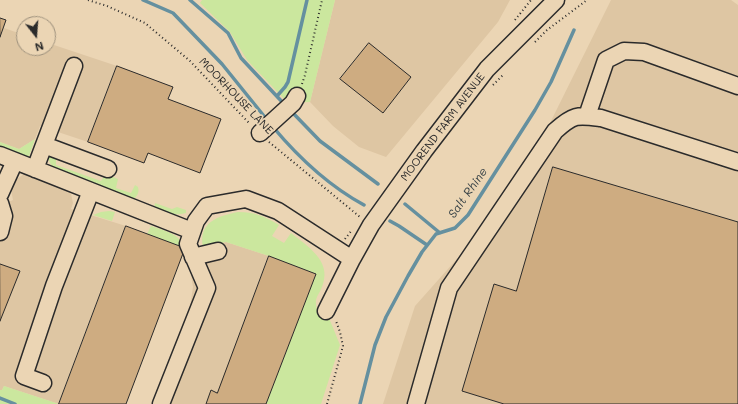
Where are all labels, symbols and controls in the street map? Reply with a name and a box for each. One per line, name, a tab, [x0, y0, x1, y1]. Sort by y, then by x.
north arrow	[16, 16, 56, 56]
text: N	[33, 39, 46, 55]
street label: MOORHOUSE LANE	[196, 55, 276, 137]
street label: MOOREND FARM AVENUE	[398, 70, 488, 184]
water label: Salt Rhine	[445, 165, 491, 221]

